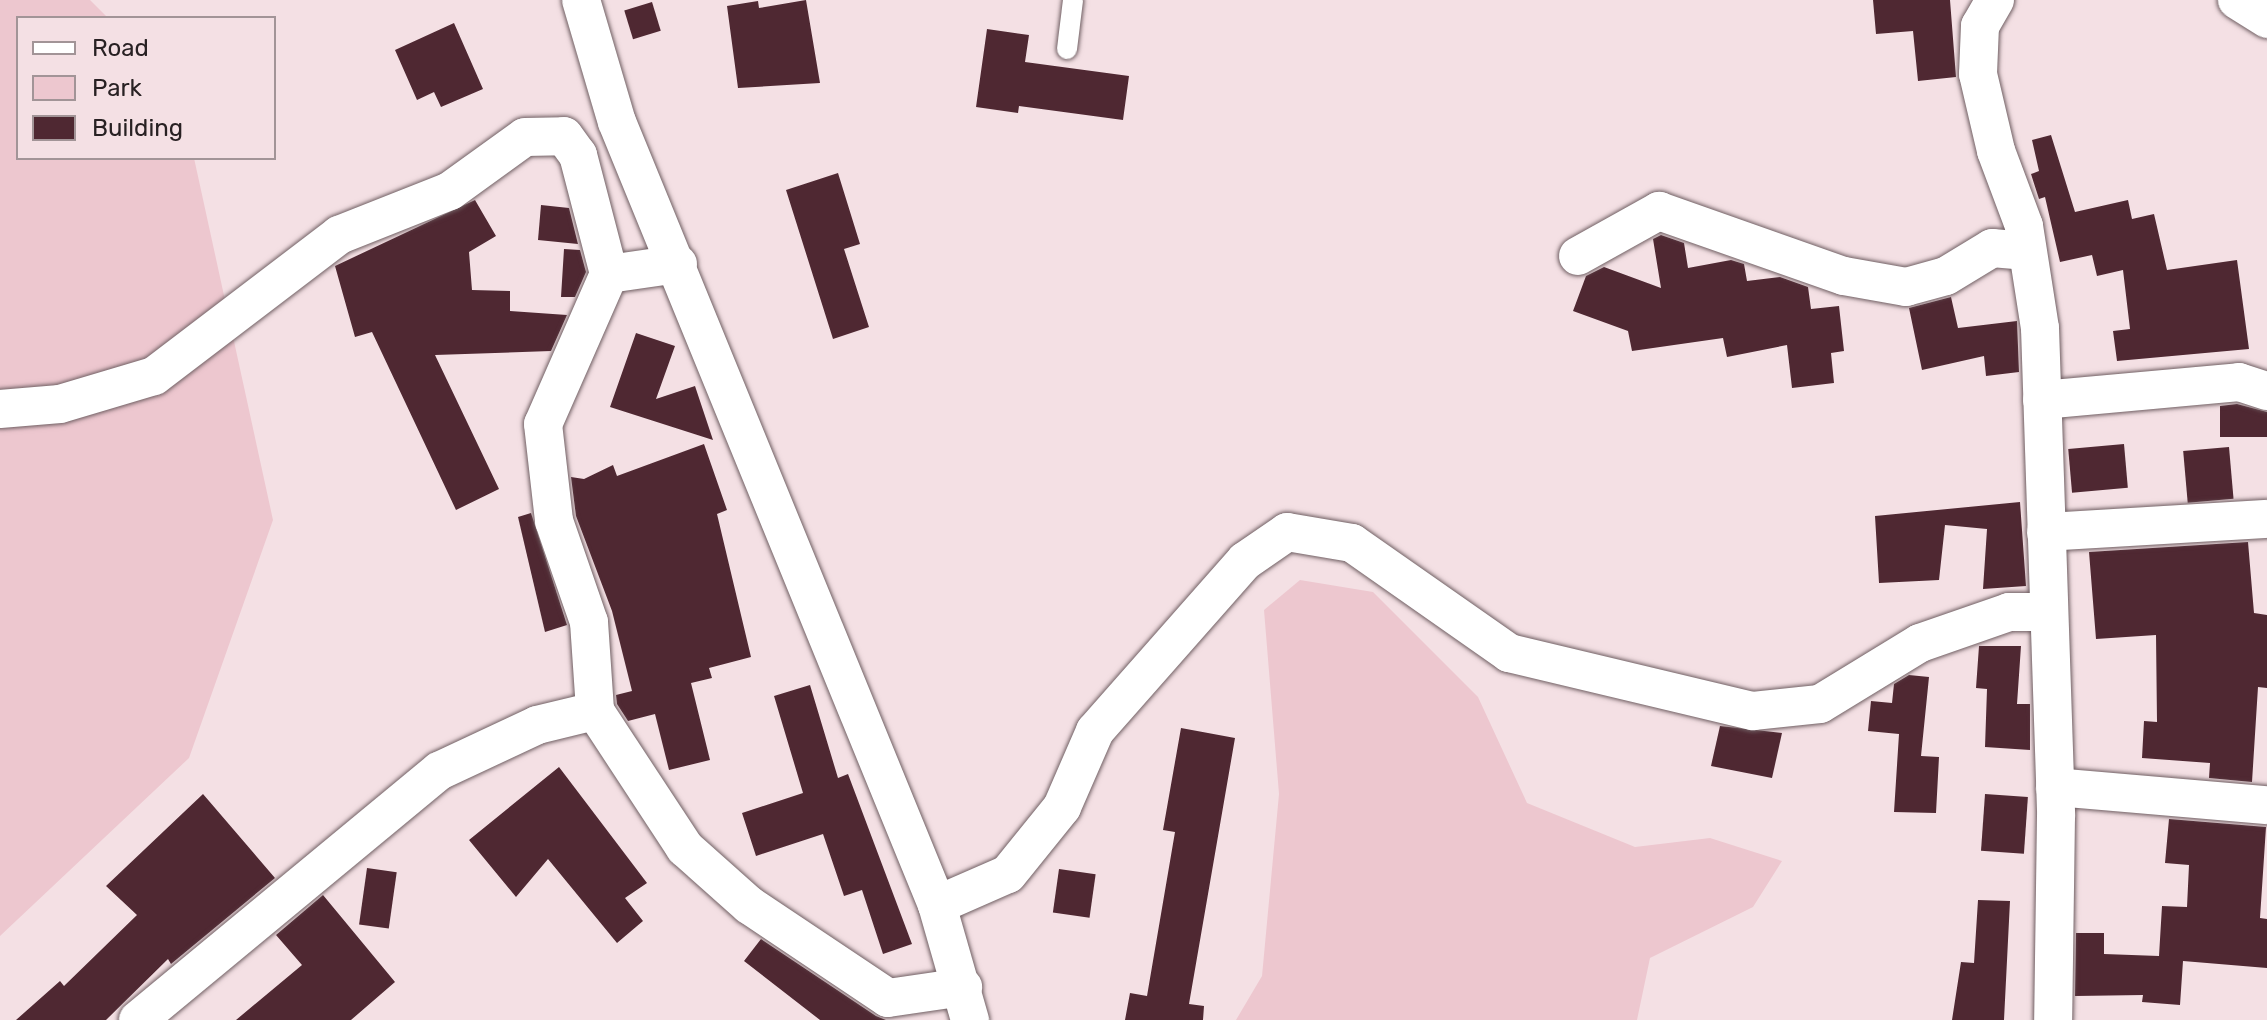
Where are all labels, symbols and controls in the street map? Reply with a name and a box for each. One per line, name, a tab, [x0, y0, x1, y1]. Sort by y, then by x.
legend	[16, 16, 276, 160]
text: Road	[92, 34, 149, 62]
text: Park	[92, 74, 142, 102]
text: Building	[92, 114, 183, 142]

